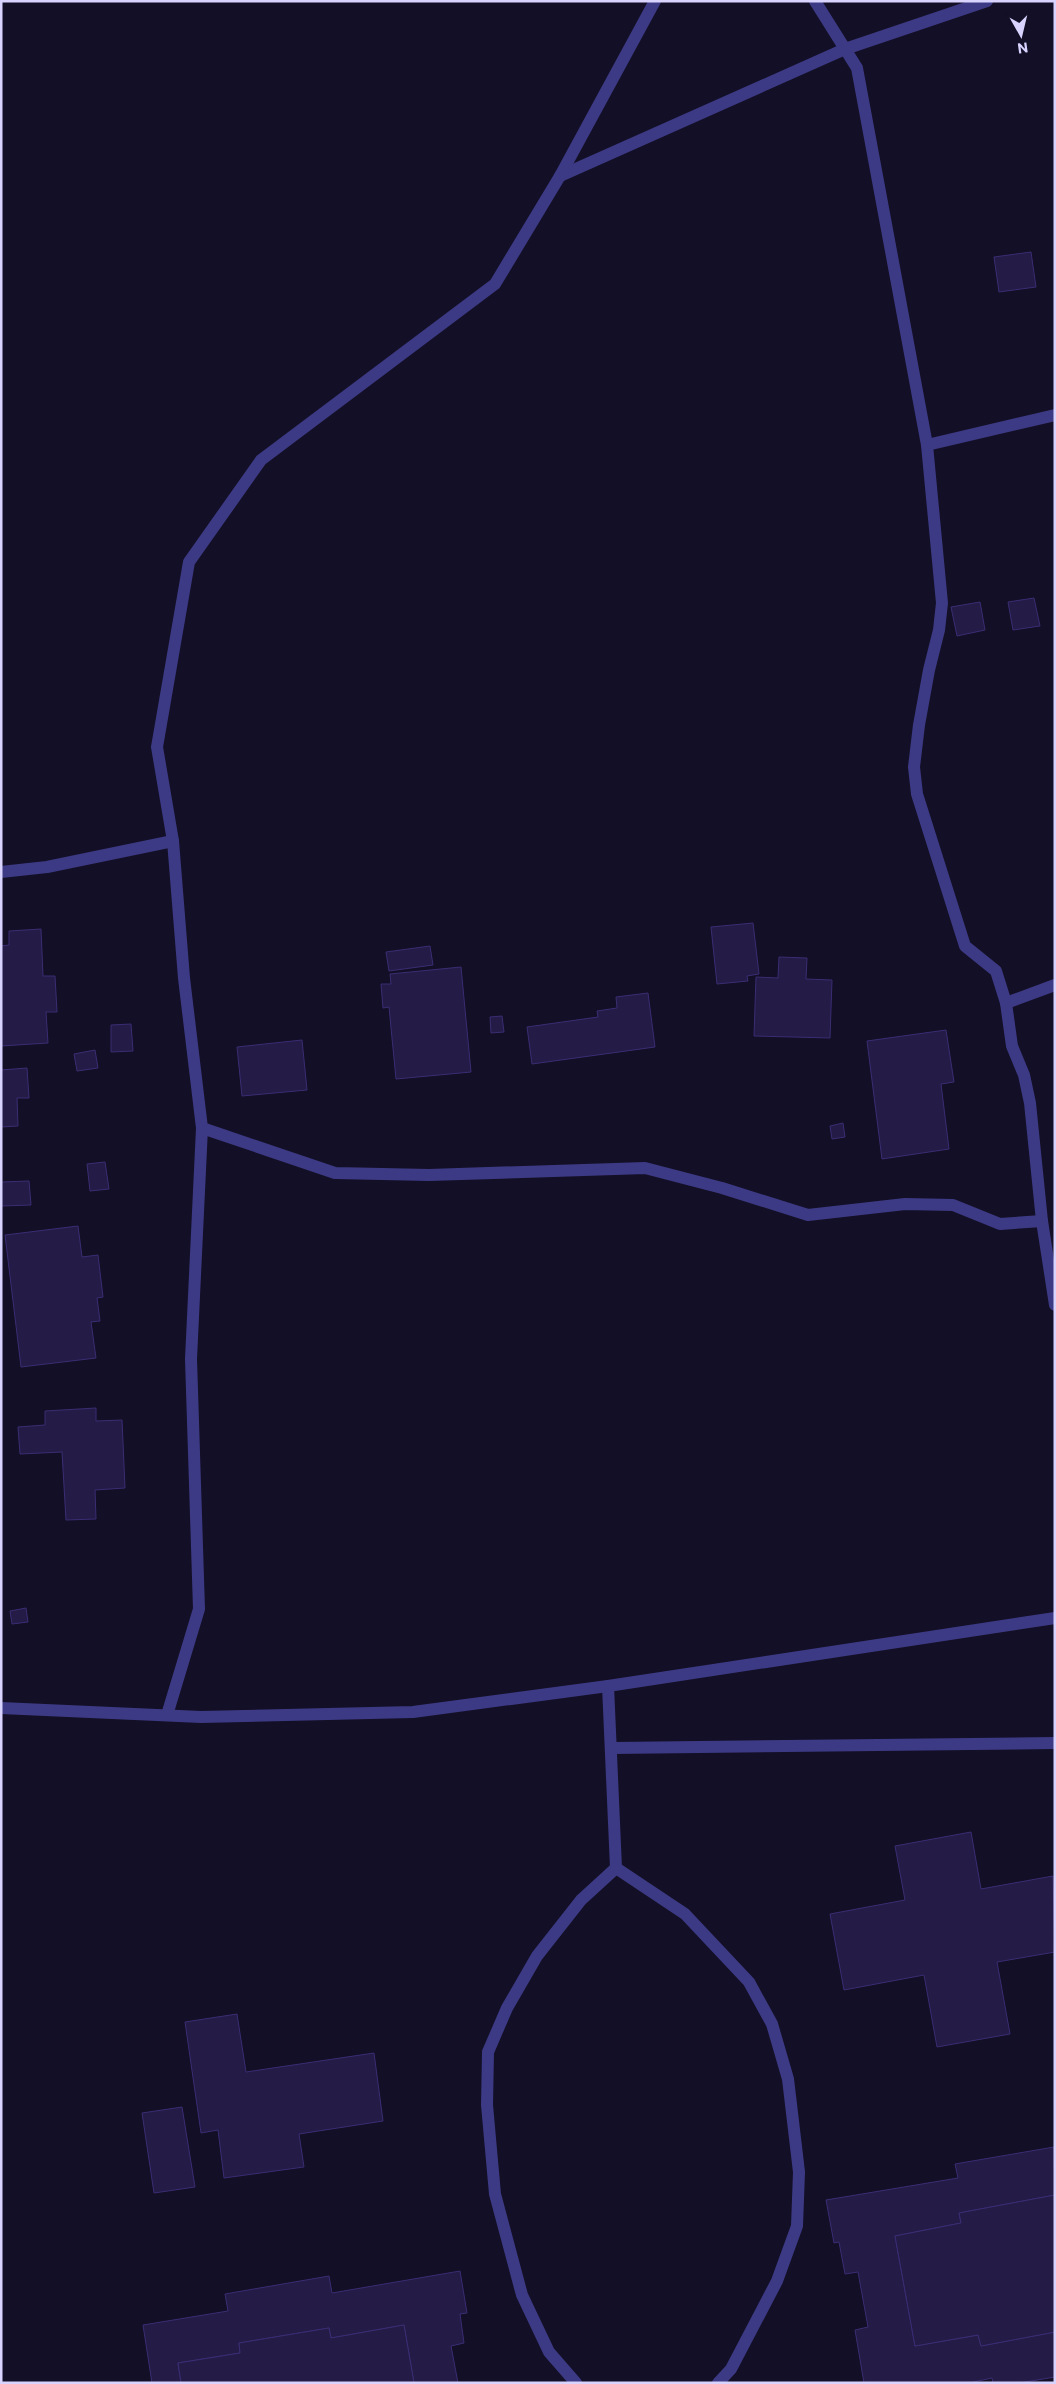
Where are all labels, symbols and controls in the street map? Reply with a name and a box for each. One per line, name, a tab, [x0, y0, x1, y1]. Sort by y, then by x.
north arrow	[996, 10, 1046, 60]
text: N	[1016, 39, 1029, 58]

